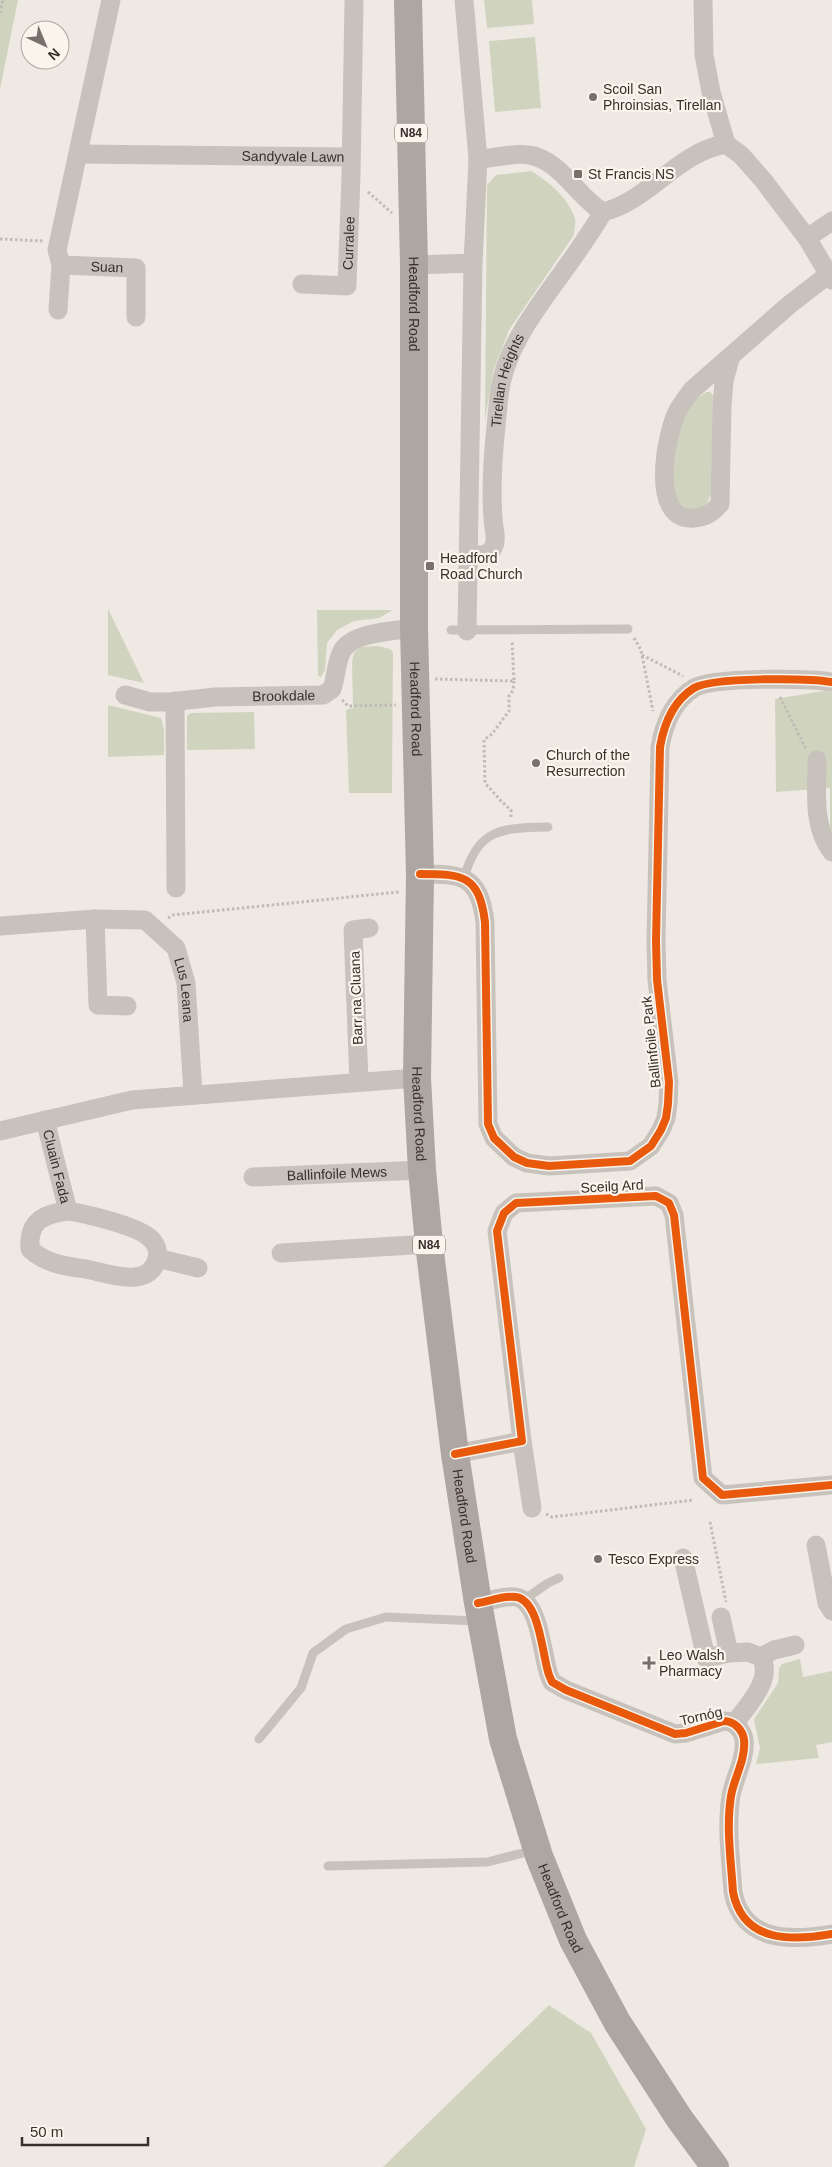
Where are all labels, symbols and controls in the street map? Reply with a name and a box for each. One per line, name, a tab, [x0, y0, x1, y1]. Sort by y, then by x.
north arrow	[20, 20, 70, 70]
text: N	[45, 45, 63, 64]
place label: Scoil San Phroinsias, Tirellan	[603, 81, 721, 113]
marker: Scoil San Phroinsias, Tirellan	[587, 91, 599, 103]
road number: N84	[395, 124, 427, 142]
street label: Sandyvale Lawn	[241, 148, 345, 165]
place label: St Francis NS	[588, 166, 674, 182]
marker: St Francis NS	[572, 168, 584, 180]
street label: Curralee	[340, 216, 358, 270]
street label: Headford Road	[406, 256, 422, 351]
street label: Suan	[90, 258, 124, 275]
street label: Tirellan Heights	[488, 331, 527, 428]
place label: Headford Road Church	[440, 550, 523, 582]
marker: Headford Road Church	[424, 560, 436, 572]
street label: Headford Road	[407, 661, 425, 757]
street label: Brookdale	[252, 687, 316, 704]
place label: Church of the Resurrection	[546, 747, 630, 779]
marker: Church of the Resurrection	[530, 757, 542, 769]
street label: Barr na Cluana	[346, 950, 366, 1045]
street label: Lus Leana	[171, 956, 196, 1023]
street label: Ballinfoile Park	[638, 994, 664, 1089]
street label: Headford Road	[409, 1066, 430, 1162]
street label: Cluain Fada	[40, 1128, 74, 1205]
street label: Ballinfoile Mews	[286, 1163, 387, 1184]
street label: Sceilg Ard	[580, 1176, 644, 1196]
road number: N84	[413, 1236, 445, 1254]
street label: Headford Road	[449, 1468, 480, 1564]
place label: Tesco Express	[608, 1551, 699, 1567]
marker: Tesco Express	[592, 1553, 604, 1565]
place label: Leo Walsh Pharmacy	[659, 1647, 725, 1679]
marker: Leo Walsh Pharmacy	[643, 1657, 655, 1669]
street label: Tornóg	[678, 1703, 724, 1729]
street label: Headford Road	[535, 1861, 586, 1955]
scale bar	[22, 2114, 149, 2146]
text: 50 m	[30, 2123, 63, 2140]

